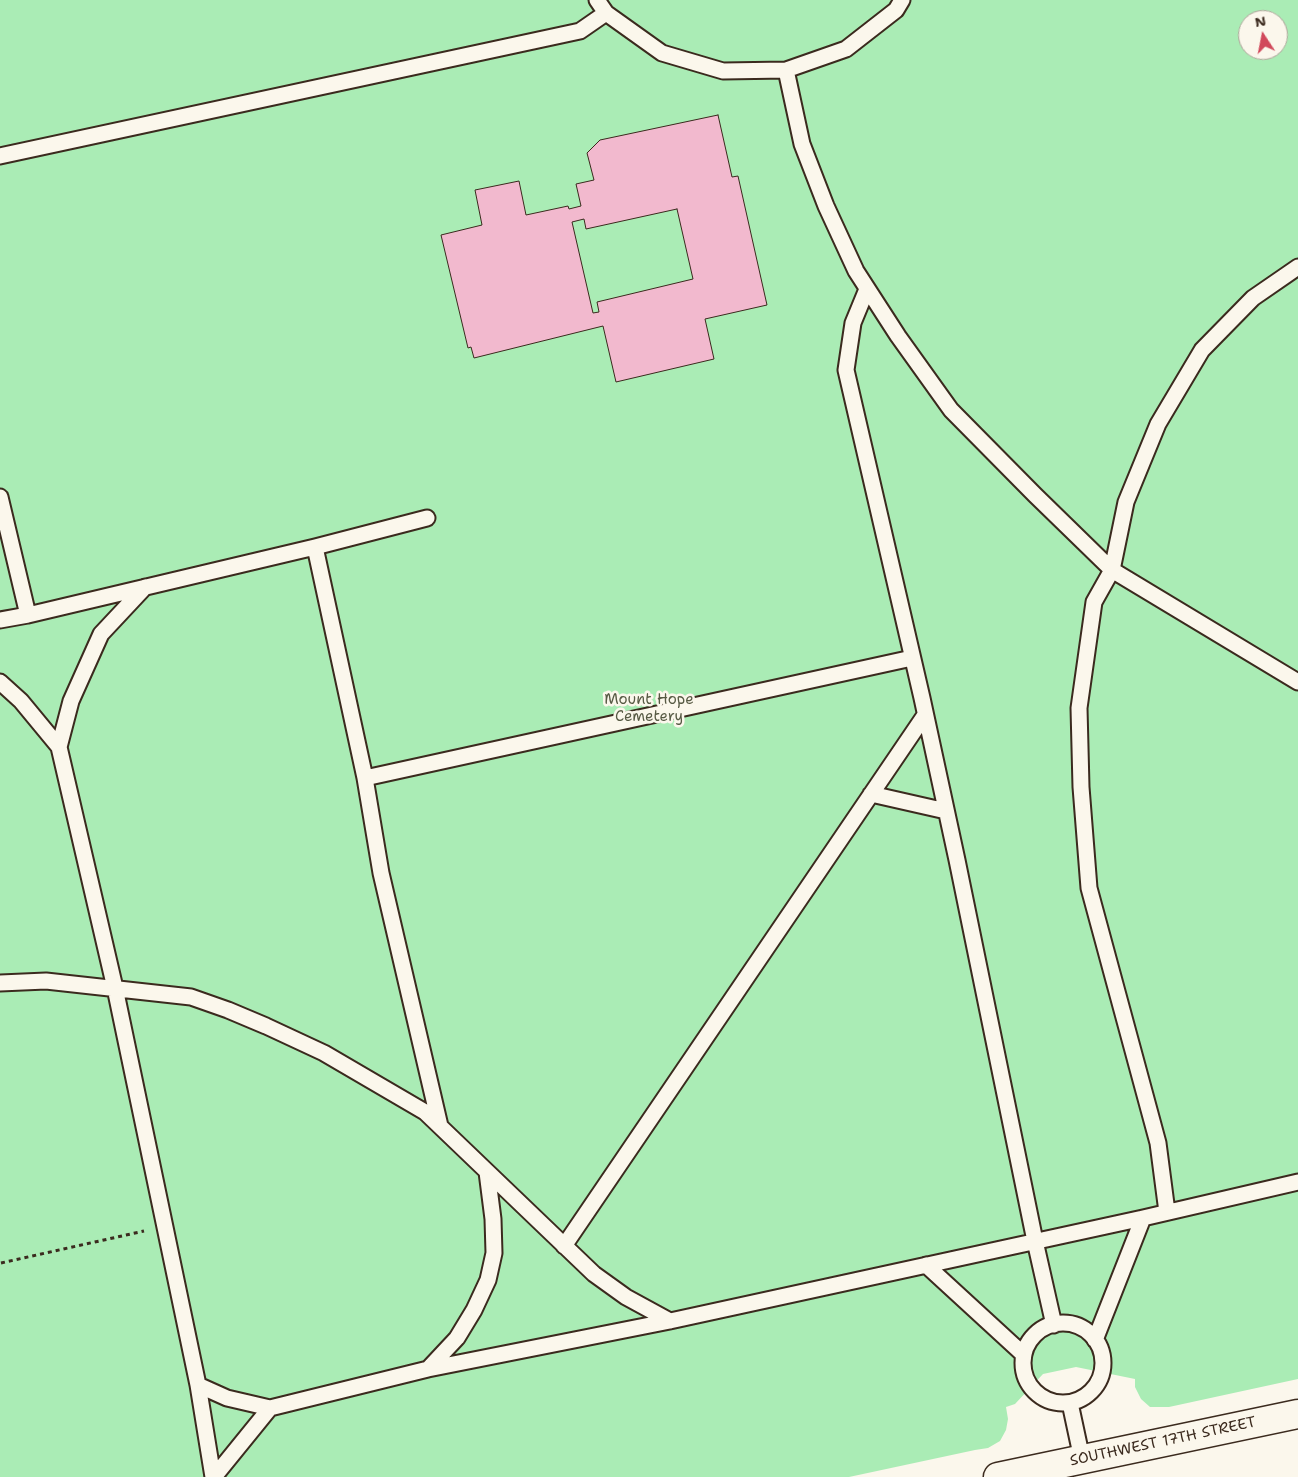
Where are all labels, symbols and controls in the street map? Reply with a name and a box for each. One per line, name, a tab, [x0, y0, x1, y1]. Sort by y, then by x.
north arrow	[1238, 10, 1288, 60]
text: N	[1253, 11, 1267, 31]
park label: Mount Hope Cemetery	[604, 691, 694, 726]
street label: SOUTHWEST 17TH STREET	[1068, 1413, 1258, 1471]

